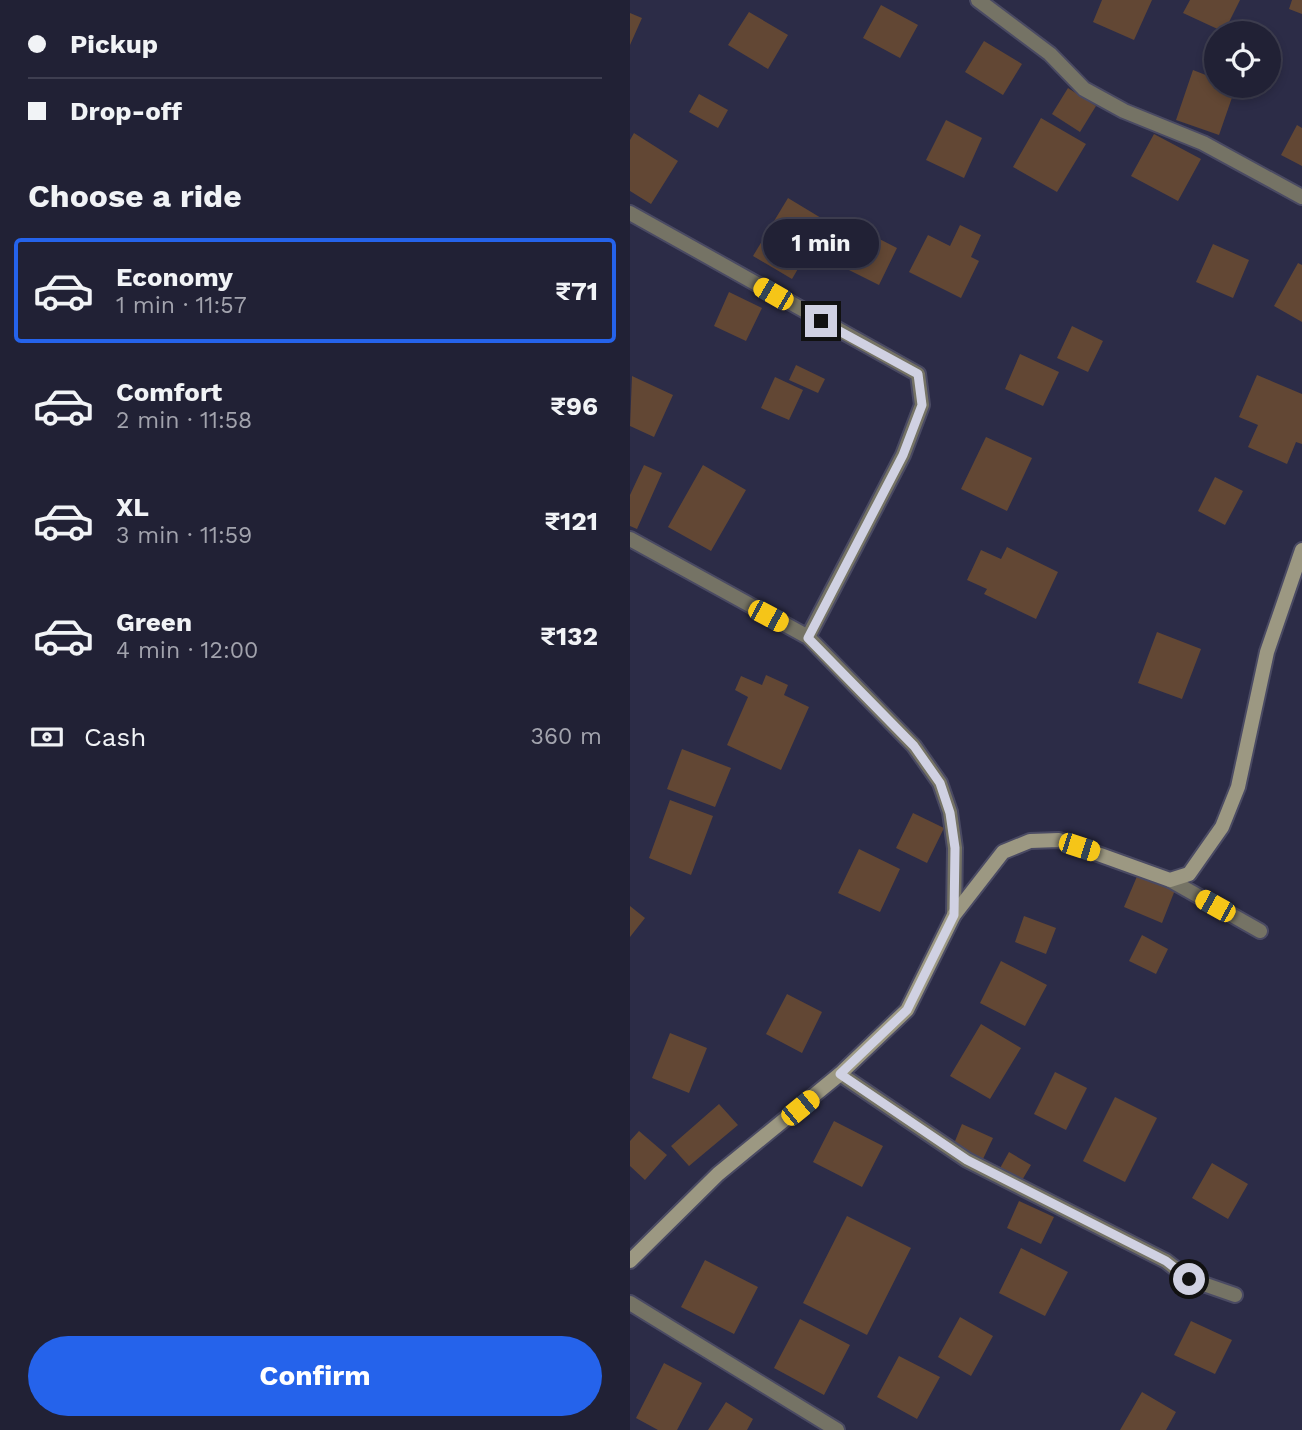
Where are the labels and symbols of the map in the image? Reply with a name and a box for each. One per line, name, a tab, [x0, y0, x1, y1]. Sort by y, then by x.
callout: 1 min	[763, 219, 879, 268]
car	[750, 274, 797, 314]
route end	[805, 305, 837, 337]
car	[745, 597, 792, 635]
car	[1056, 831, 1103, 863]
car	[1192, 887, 1239, 925]
car	[778, 1087, 823, 1129]
route start	[1173, 1263, 1205, 1295]

